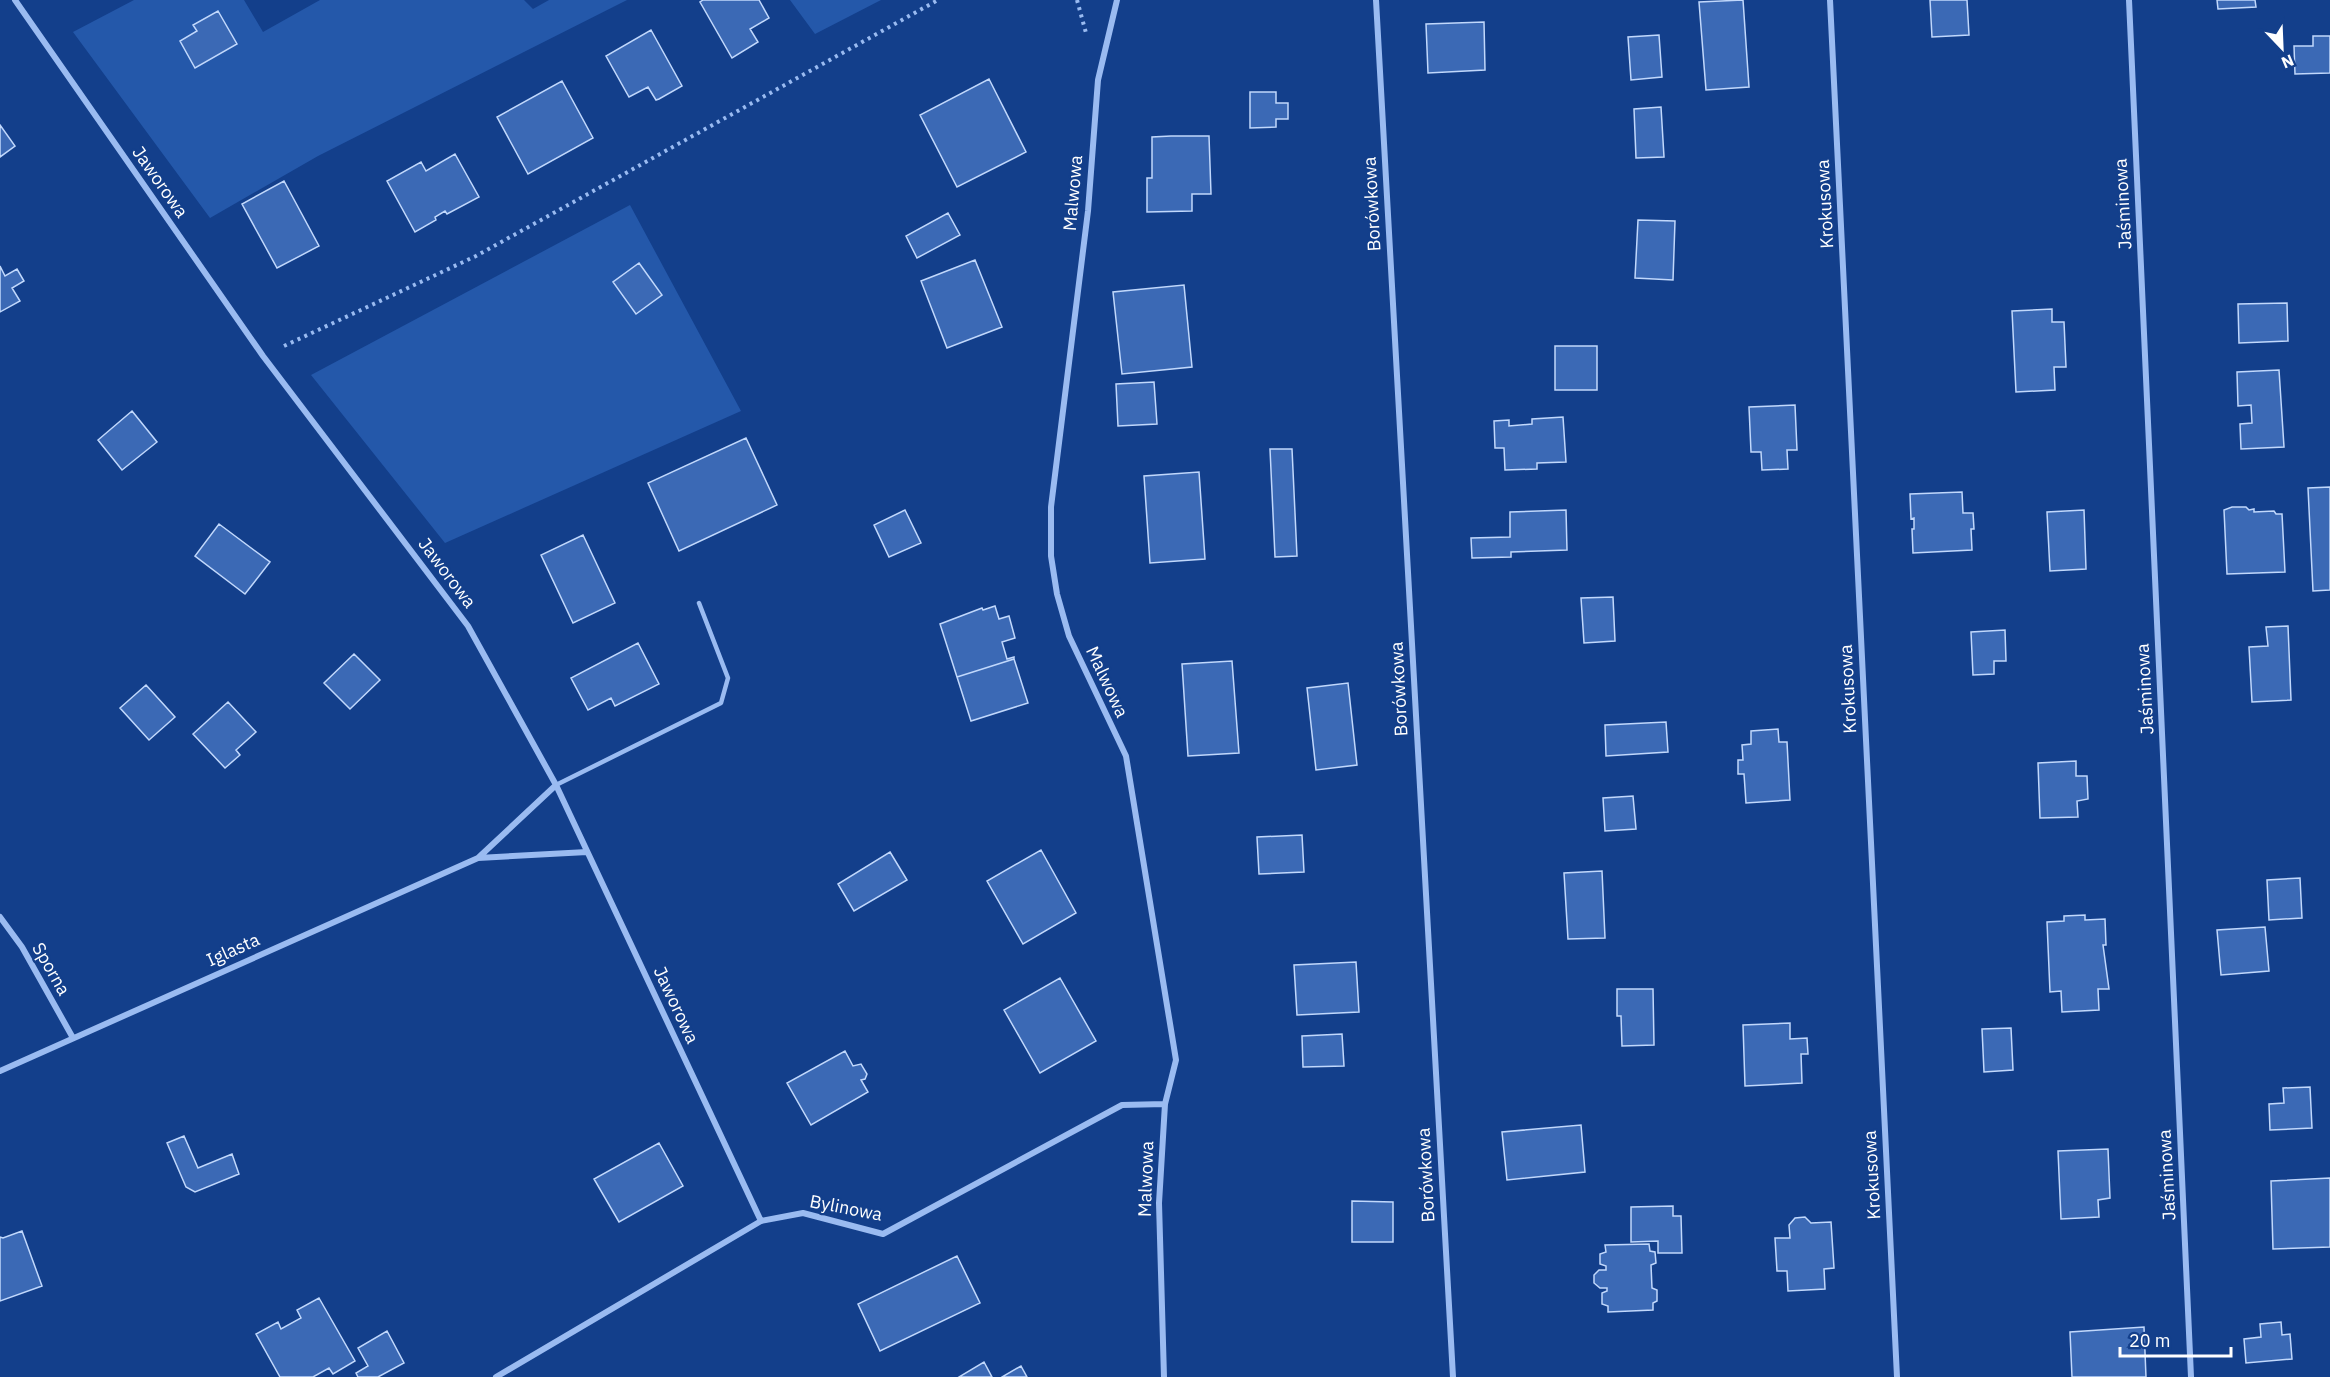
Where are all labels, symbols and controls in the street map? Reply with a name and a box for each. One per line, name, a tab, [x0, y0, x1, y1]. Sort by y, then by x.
north arrow	[2252, 18, 2312, 78]
text: N	[2279, 50, 2297, 73]
street label: Jaworowa	[127, 141, 194, 222]
street label: Malwowa	[1058, 154, 1087, 232]
street label: Borówkowa	[1358, 156, 1385, 252]
street label: Jaśminowa	[2109, 157, 2136, 250]
street label: Krokusowa	[1811, 158, 1838, 249]
street label: Jaworowa	[413, 533, 482, 613]
street label: Borówkowa	[1385, 641, 1412, 737]
street label: Malwowa	[1081, 642, 1134, 721]
street label: Jaśminowa	[2131, 642, 2158, 735]
street label: Krokusowa	[1834, 643, 1861, 734]
street label: Iglasta	[203, 928, 263, 971]
street label: Sporna	[27, 938, 76, 1000]
street label: Jaworowa	[649, 963, 704, 1047]
street label: Borówkowa	[1412, 1127, 1439, 1223]
street label: Jaśminowa	[2153, 1128, 2180, 1221]
street label: Krokusowa	[1858, 1129, 1885, 1220]
street label: Malwowa	[1133, 1140, 1158, 1217]
street label: Bylinowa	[808, 1189, 885, 1226]
scale bar	[2120, 1320, 2231, 1358]
text: 20 m	[2129, 1329, 2171, 1352]

